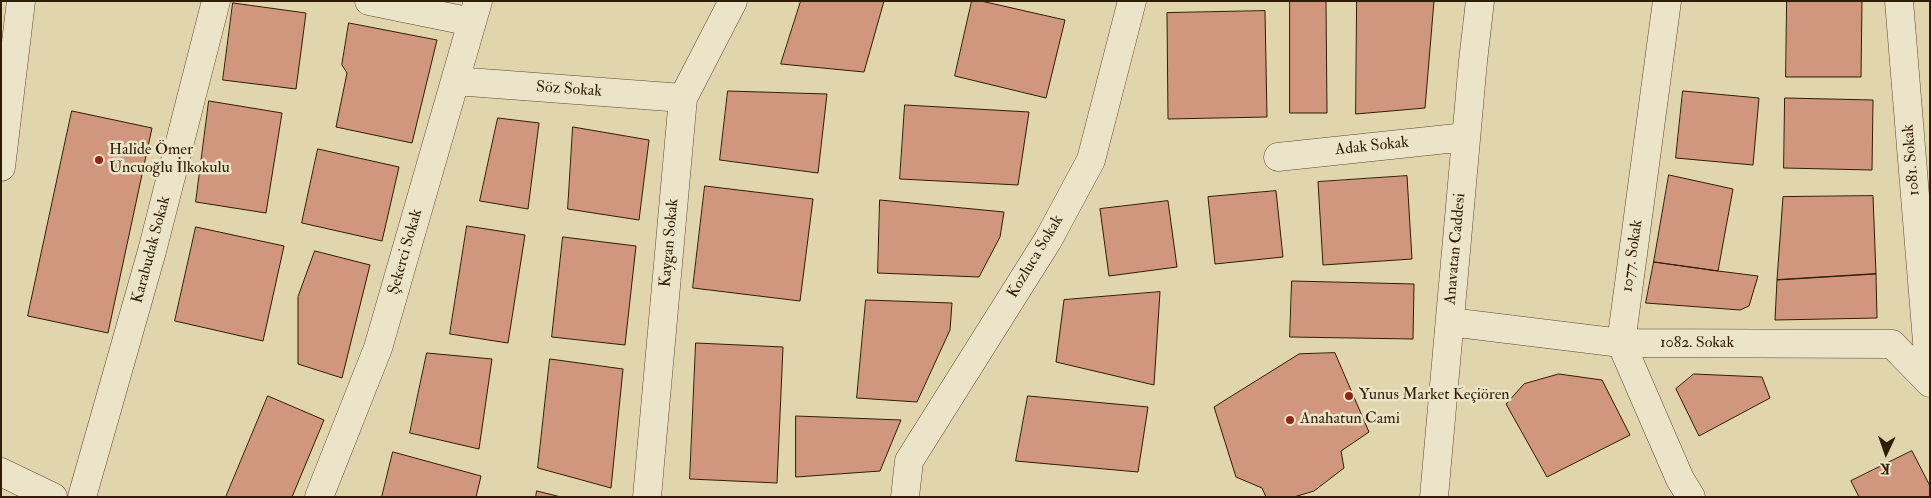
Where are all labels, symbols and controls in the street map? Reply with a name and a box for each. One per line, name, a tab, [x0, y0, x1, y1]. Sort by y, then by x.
street label: Söz Sokak	[535, 78, 603, 102]
street label: 1081. Sokak	[1899, 123, 1925, 197]
street label: Adak Sokak	[1334, 134, 1410, 160]
place label: Halide Ömer Uncuoğlu İlkokulu	[109, 141, 230, 179]
marker: Halide Ömer Uncuoğlu İlkokulu	[93, 154, 105, 166]
street label: Anavatan Caddesi	[1442, 192, 1470, 306]
street label: Karabudak Sokak	[128, 194, 176, 306]
street label: Kaygan Sokak	[657, 198, 683, 288]
street label: Şekerci Sokak	[385, 207, 427, 297]
street label: Kozluca Sokak	[1004, 212, 1068, 302]
street label: 1077. Sokak	[1618, 219, 1648, 293]
street label: 1082. Sokak	[1660, 334, 1734, 354]
place label: Yunus Market Keçiören	[1359, 386, 1510, 406]
marker: Yunus Market Keçiören	[1343, 390, 1355, 402]
place label: Anahatun Cami	[1300, 410, 1400, 430]
marker: Anahatun Cami	[1284, 414, 1296, 426]
north arrow	[1861, 428, 1911, 478]
text: K	[1880, 460, 1891, 477]

